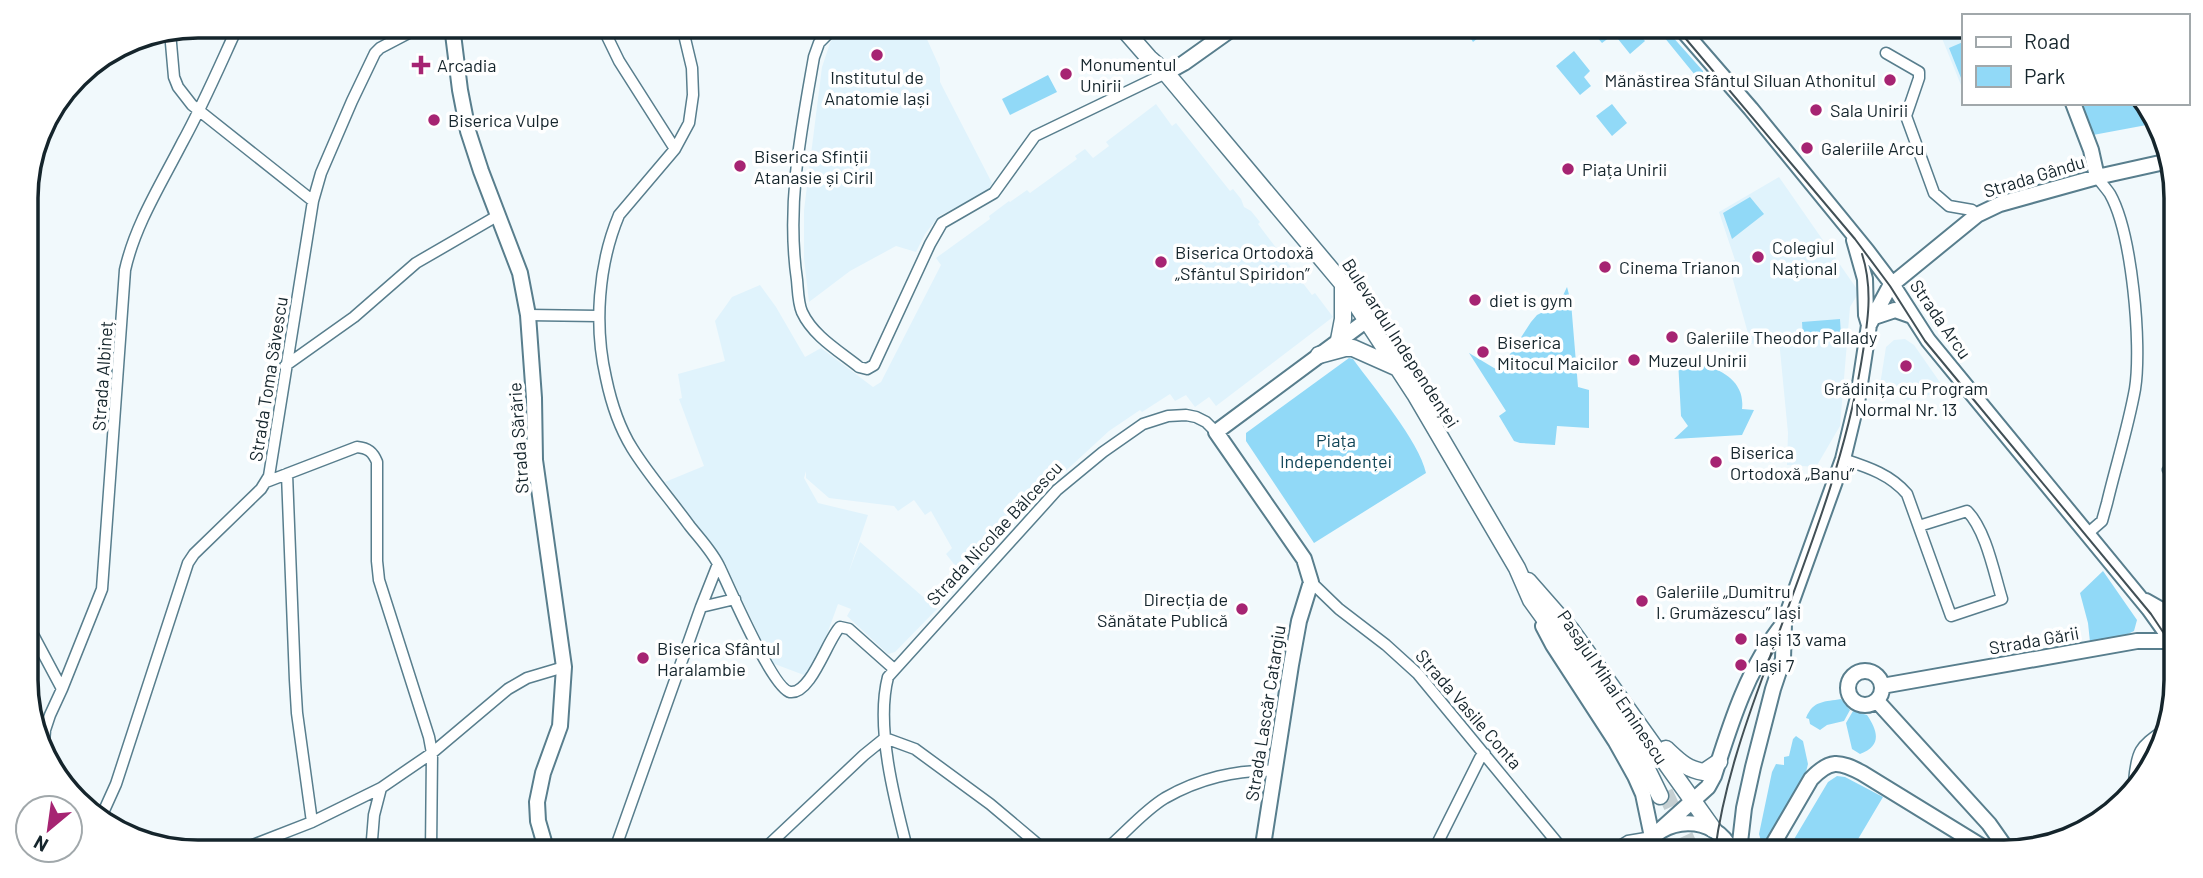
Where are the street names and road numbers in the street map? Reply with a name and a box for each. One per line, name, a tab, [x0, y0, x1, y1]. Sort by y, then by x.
street label: Strada Gându	[1981, 150, 2087, 202]
street label: Bulevardul Independenței	[1338, 254, 1464, 432]
street label: Strada Arcu	[1906, 275, 1976, 363]
street label: Strada Toma Săvescu	[244, 295, 292, 463]
street label: Strada Albineț	[87, 320, 117, 432]
street label: Strada Sărărie	[503, 382, 533, 494]
street label: Strada Nicolae Bălcescu	[922, 456, 1066, 610]
street label: Pasajul Mihai Eminescu	[1553, 606, 1673, 768]
street label: Strada Gării	[1987, 621, 2081, 659]
street label: Strada Lascăr Catargiu	[1240, 623, 1290, 803]
street label: Strada Vasile Conta	[1411, 645, 1527, 773]

